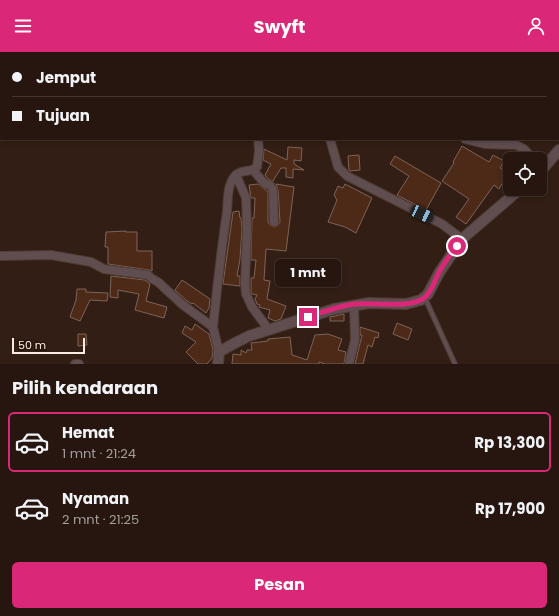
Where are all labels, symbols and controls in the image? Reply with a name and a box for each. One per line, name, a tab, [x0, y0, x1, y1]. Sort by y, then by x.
text: Swyft	[254, 14, 305, 39]
icon: menu	[12, 15, 34, 37]
icon: person	[525, 15, 547, 37]
text: Jemput	[36, 67, 96, 88]
text: Tujuan	[36, 105, 90, 126]
map controls	[503, 152, 547, 196]
button: locate	[503, 152, 547, 196]
car	[409, 203, 435, 225]
route start	[448, 237, 466, 255]
callout: 1 mnt	[275, 259, 341, 287]
text: 1 mnt	[290, 263, 326, 282]
route end	[299, 308, 317, 326]
scale bar	[12, 336, 85, 355]
text: 50 m	[18, 337, 46, 353]
text: Pilih kendaraan	[12, 375, 158, 400]
text: Hemat	[62, 422, 114, 443]
icon: car	[14, 424, 50, 460]
text: Rp 13,300	[474, 432, 545, 453]
text: 1 mnt · 21:24	[62, 444, 136, 463]
text: Nyaman	[62, 488, 129, 509]
icon: car	[14, 490, 50, 526]
text: Rp 17,900	[475, 498, 545, 519]
text: 2 mnt · 21:25	[62, 510, 139, 529]
button: Pesan	[12, 562, 547, 608]

